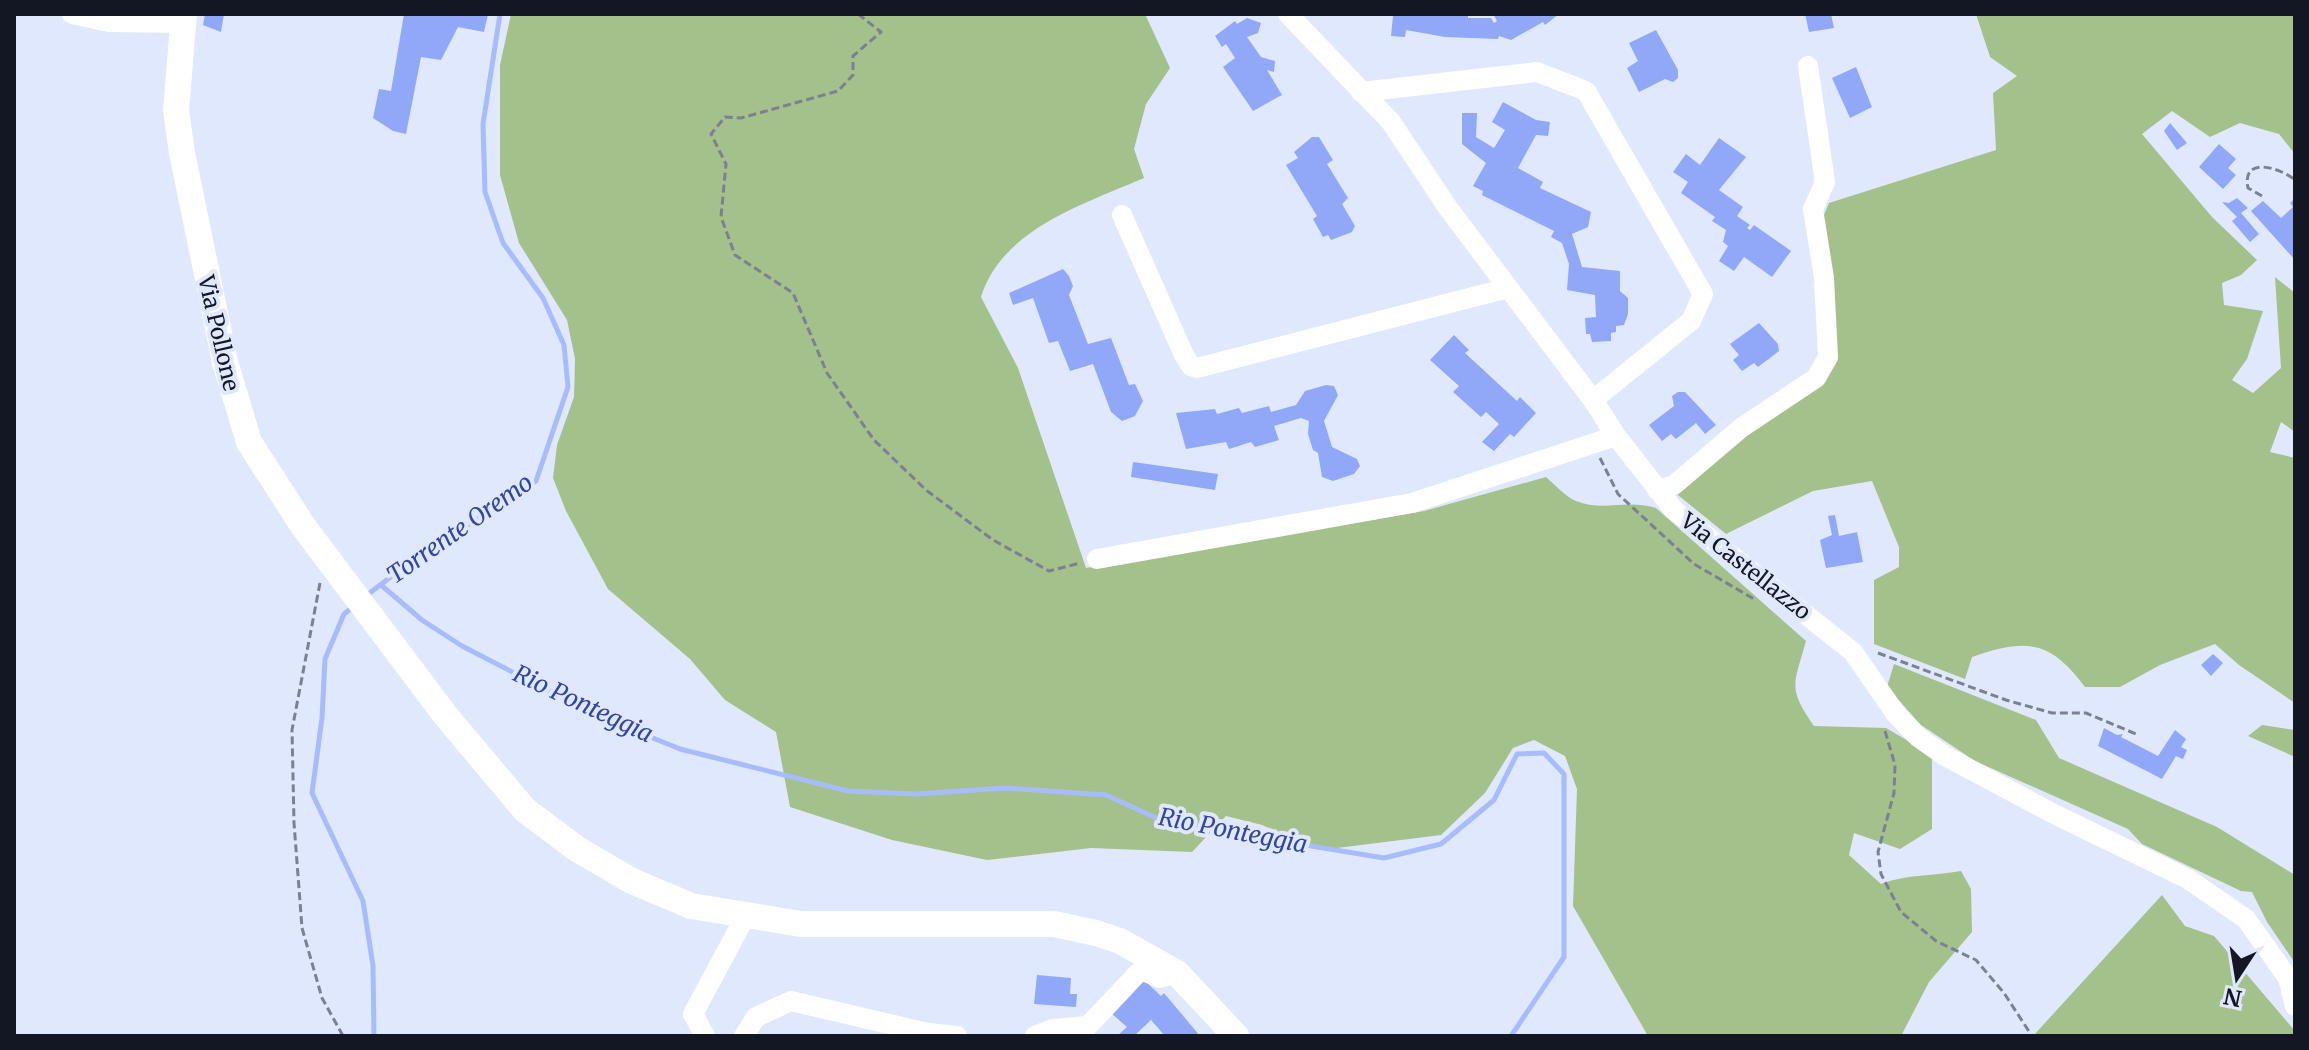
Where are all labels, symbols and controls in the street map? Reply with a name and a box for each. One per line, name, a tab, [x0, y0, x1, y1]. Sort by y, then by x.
street label: Via Pollone	[192, 272, 246, 393]
water label: Torrente Oremo	[381, 467, 539, 590]
street label: Via Castellazzo	[1674, 506, 1817, 626]
water label: Rio Ponteggia	[508, 658, 658, 749]
water label: Rio Ponteggia	[1156, 801, 1310, 860]
north arrow	[2197, 938, 2277, 1018]
text: N	[2221, 982, 2244, 1013]

